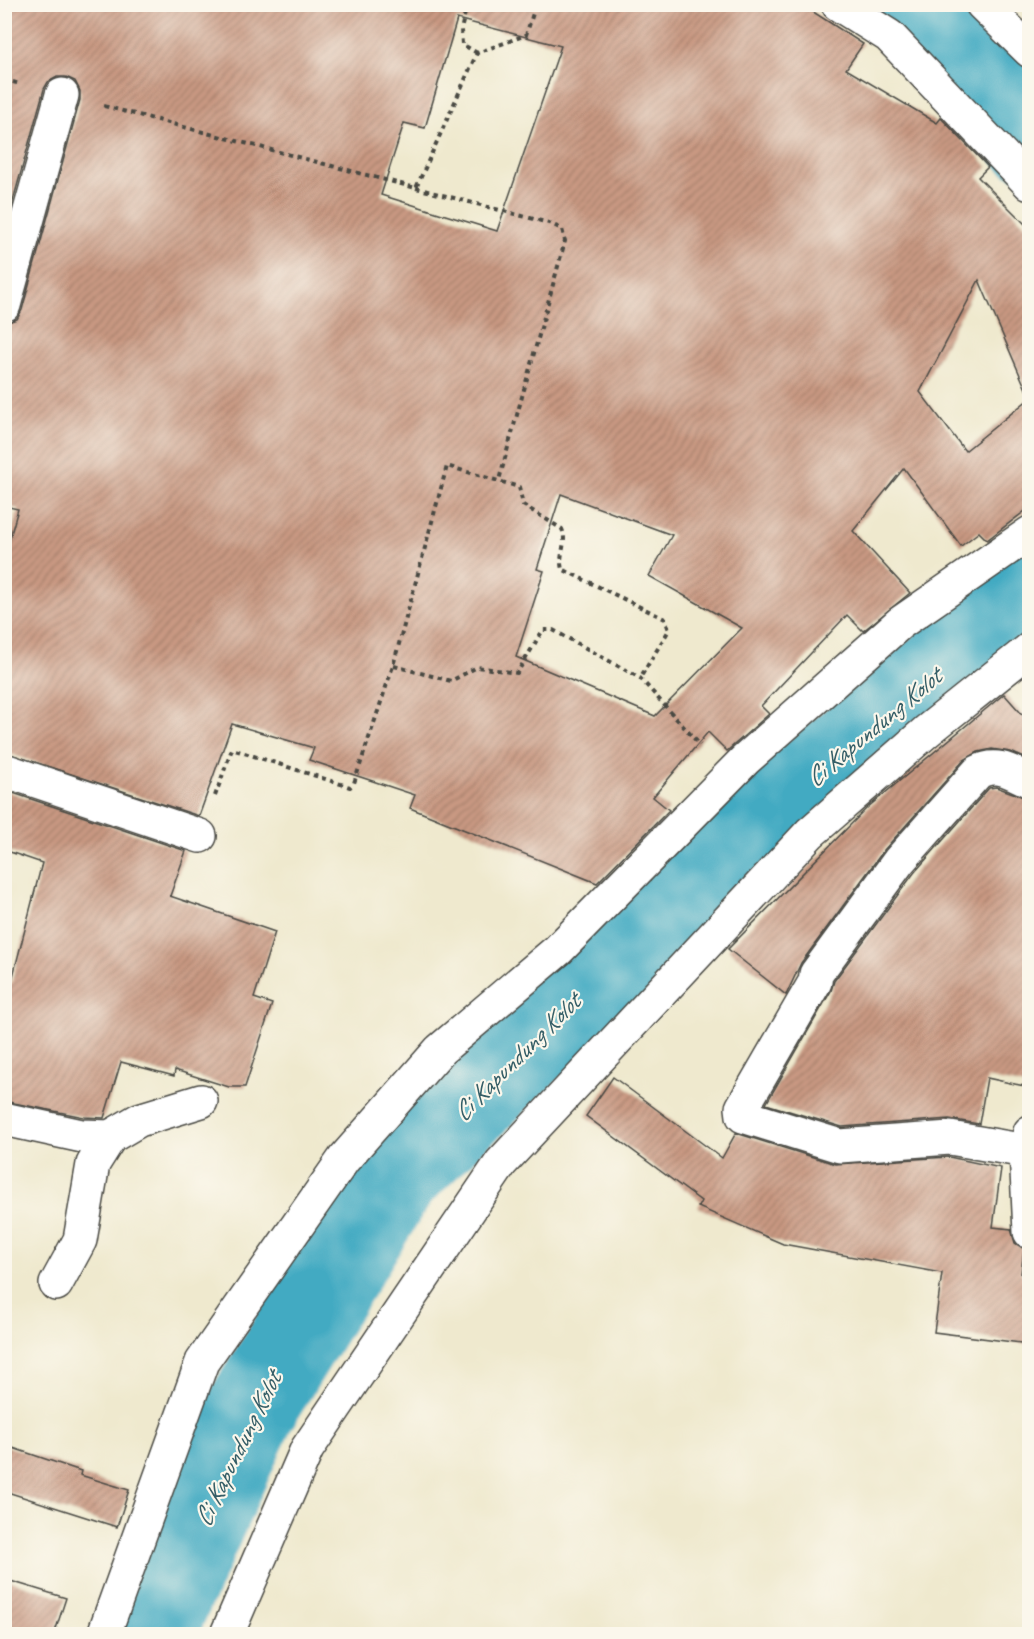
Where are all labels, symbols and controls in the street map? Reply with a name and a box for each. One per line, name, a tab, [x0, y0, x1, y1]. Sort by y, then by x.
water label: Ci Kapundung Kolot	[799, 657, 952, 794]
water label: Ci Kapundung Kolot	[446, 983, 591, 1128]
water label: Ci Kapundung Kolot	[186, 1362, 291, 1532]

